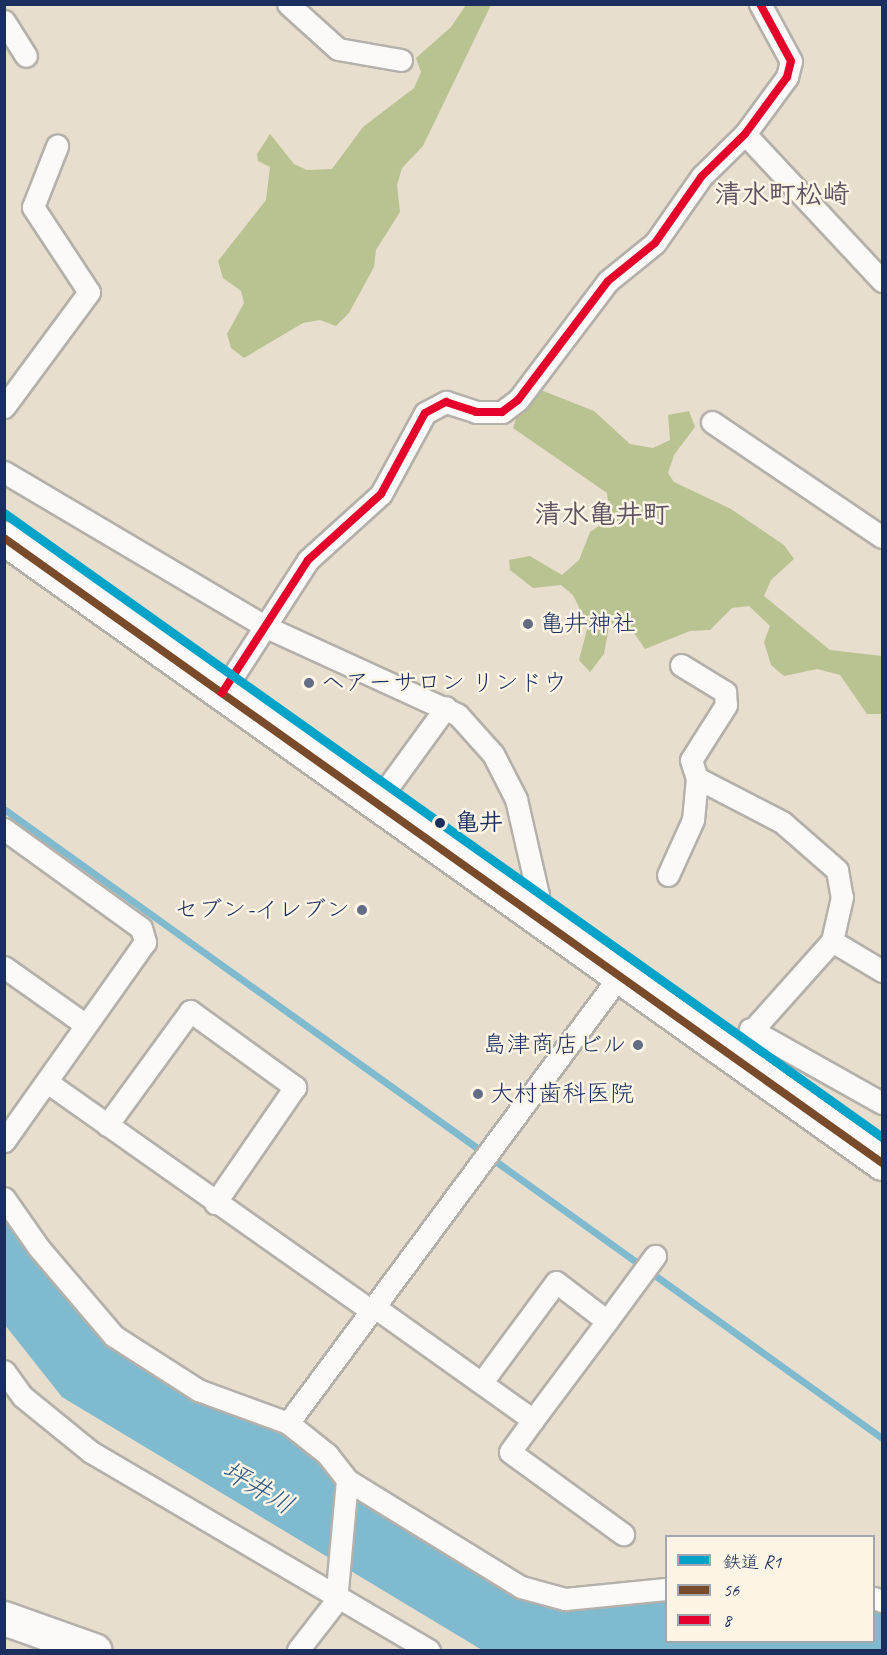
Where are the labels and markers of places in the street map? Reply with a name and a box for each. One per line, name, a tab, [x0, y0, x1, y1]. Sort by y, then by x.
place label: 亀井神社	[540, 610, 636, 638]
marker: 亀井神社	[521, 617, 535, 631]
place label: ヘアーサロン リンドウ	[321, 669, 566, 697]
marker: ヘアーサロン リンドウ	[302, 676, 316, 690]
place label: 亀井	[455, 809, 503, 837]
marker: 亀井	[430, 813, 450, 833]
place label: セブン-イレブン	[174, 896, 350, 924]
marker: セブン-イレブン	[355, 903, 369, 917]
place label: 島津商店ビル	[482, 1031, 626, 1059]
marker: 島津商店ビル	[631, 1038, 645, 1052]
place label: 大村歯科医院	[490, 1080, 634, 1108]
marker: 大村歯科医院	[471, 1087, 485, 1101]

